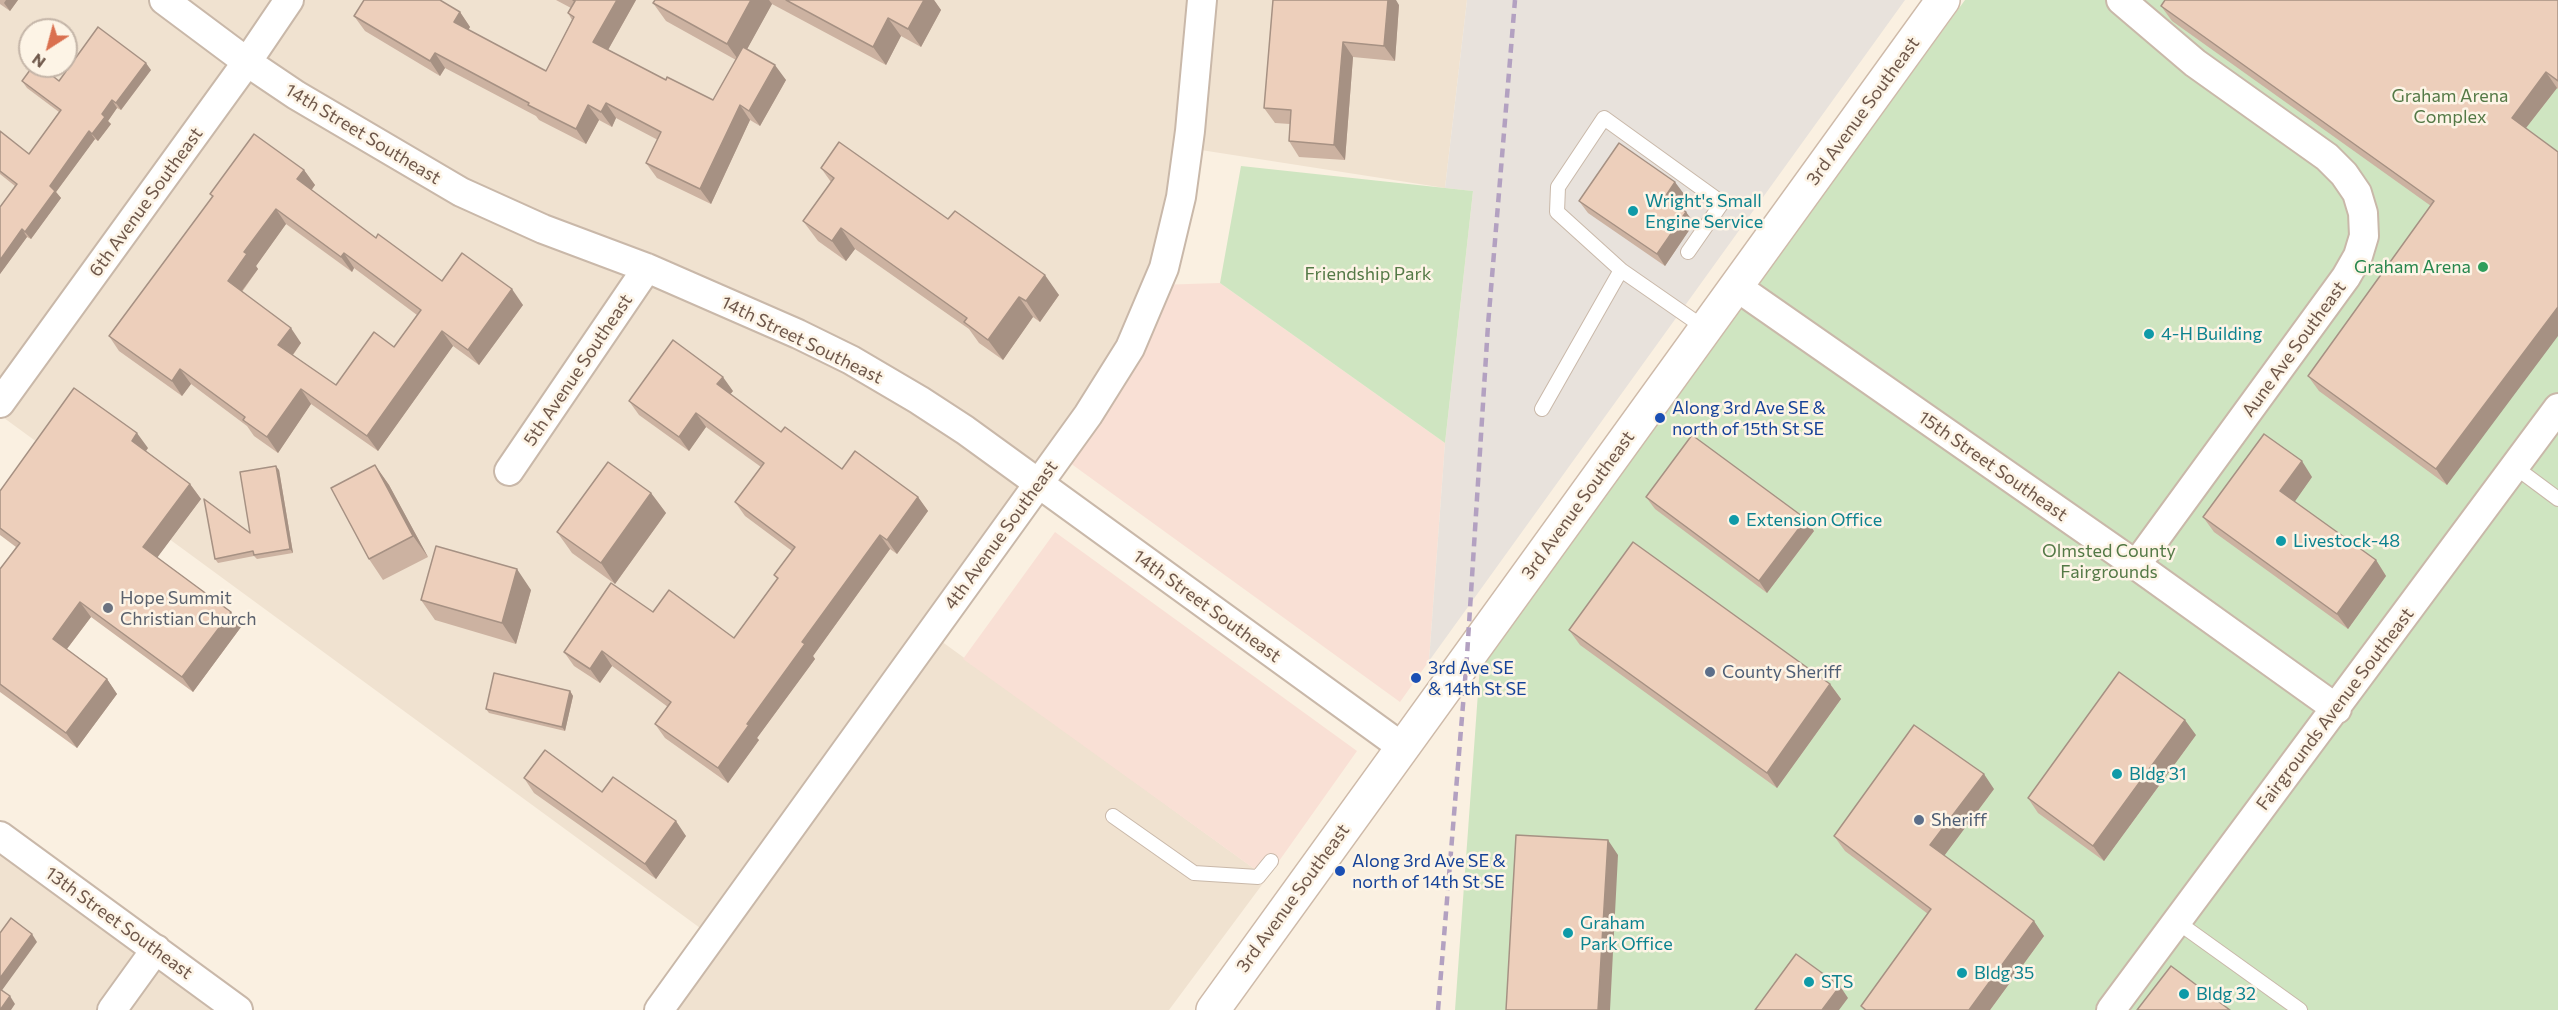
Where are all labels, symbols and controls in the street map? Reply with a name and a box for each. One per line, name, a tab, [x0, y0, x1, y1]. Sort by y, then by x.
north arrow	[18, 18, 78, 78]
street label: 3rd Avenue Southeast	[1802, 33, 1924, 189]
text: N	[28, 50, 49, 73]
street label: 14th Street Southeast	[281, 79, 445, 189]
park label: Graham Arena Complex	[2391, 85, 2509, 128]
street label: 6th Avenue Southeast	[85, 123, 207, 281]
place label: Wright's Small Engine Service	[1645, 190, 1763, 232]
marker: Wright's Small Engine Service	[1626, 204, 1640, 218]
place label: Graham Arena	[2354, 256, 2471, 278]
marker: Graham Arena	[2476, 260, 2490, 274]
park label: Friendship Park	[1305, 263, 1431, 285]
street label: Aune Ave Southeast	[2237, 277, 2351, 421]
street label: 5th Avenue Southeast	[519, 290, 637, 450]
street label: 14th Street Southeast	[718, 291, 886, 389]
place label: 4-H Building	[2161, 323, 2262, 345]
marker: 4-H Building	[2142, 327, 2156, 341]
place label: Along 3rd Ave SE & north of 15th St SE	[1672, 397, 1826, 440]
street label: 15th Street Southeast	[1914, 406, 2072, 526]
marker: Along 3rd Ave SE & north of 15th St SE	[1653, 411, 1667, 425]
street label: 3rd Avenue Southeast	[1517, 427, 1639, 583]
street label: 4th Avenue Southeast	[940, 456, 1062, 614]
place label: Extension Office	[1746, 509, 1882, 531]
marker: Extension Office	[1727, 513, 1741, 527]
place label: Livestock-48	[2293, 530, 2400, 552]
marker: Livestock-48	[2274, 534, 2288, 548]
park label: Olmsted County Fairgrounds	[2042, 540, 2176, 582]
street label: 14th Street Southeast	[1129, 545, 1285, 667]
place label: Hope Summit Christian Church	[120, 587, 257, 630]
marker: Hope Summit Christian Church	[101, 601, 115, 615]
street label: Fairgrounds Avenue Southeast	[2252, 604, 2418, 814]
place label: 3rd Ave SE & 14th St SE	[1428, 657, 1527, 700]
place label: County Sheriff	[1722, 661, 1842, 683]
marker: County Sheriff	[1703, 665, 1717, 679]
marker: 3rd Ave SE & 14th St SE	[1409, 671, 1423, 685]
place label: Bldg 31	[2129, 763, 2187, 785]
marker: Bldg 31	[2110, 767, 2124, 781]
place label: Sheriff	[1931, 809, 1987, 831]
marker: Sheriff	[1912, 813, 1926, 827]
street label: 3rd Avenue Southeast	[1232, 820, 1354, 976]
place label: Along 3rd Ave SE & north of 14th St SE	[1352, 850, 1506, 892]
street label: 13th Street Southeast	[41, 862, 197, 984]
marker: Along 3rd Ave SE & north of 14th St SE	[1333, 864, 1347, 878]
place label: Graham Park Office	[1580, 912, 1673, 954]
marker: Graham Park Office	[1561, 926, 1575, 940]
place label: Bldg 35	[1974, 962, 2034, 984]
marker: Bldg 35	[1955, 966, 1969, 980]
place label: STS	[1821, 971, 1853, 993]
marker: STS	[1802, 975, 1816, 989]
place label: Bldg 32	[2196, 983, 2256, 1005]
marker: Bldg 32	[2177, 987, 2191, 1001]

